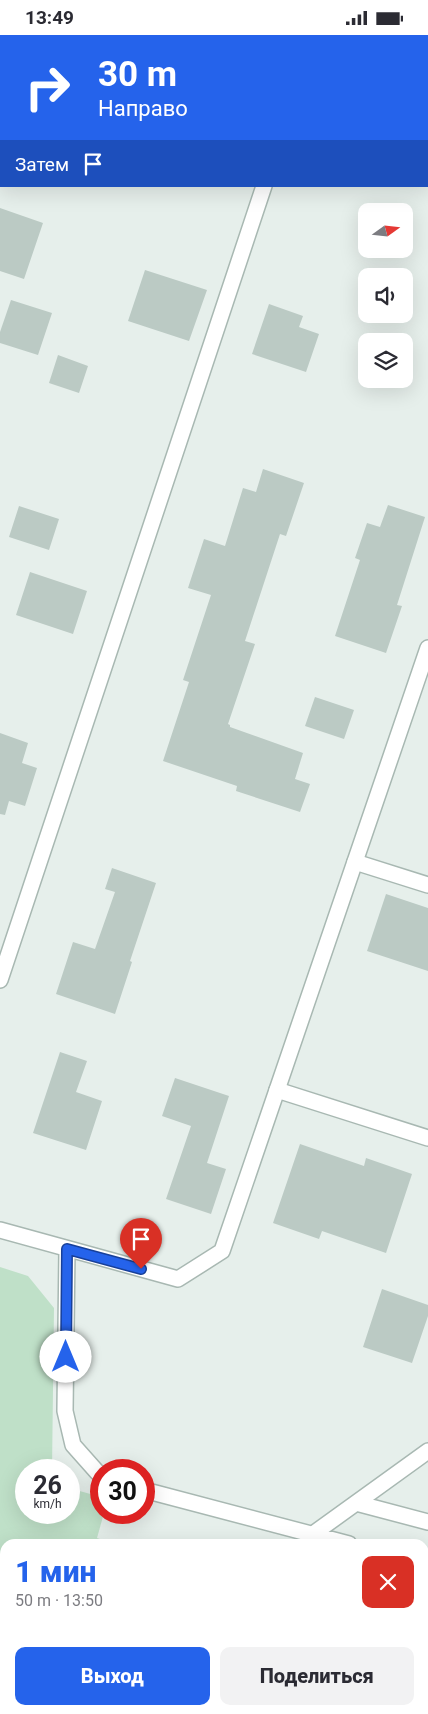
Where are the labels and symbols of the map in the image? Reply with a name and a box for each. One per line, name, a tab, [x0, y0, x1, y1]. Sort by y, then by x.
north arrow	[358, 203, 412, 257]
pin	[120, 1218, 162, 1269]
position arrow	[39, 1330, 91, 1382]
speed limit sign: 30	[90, 1459, 155, 1524]

